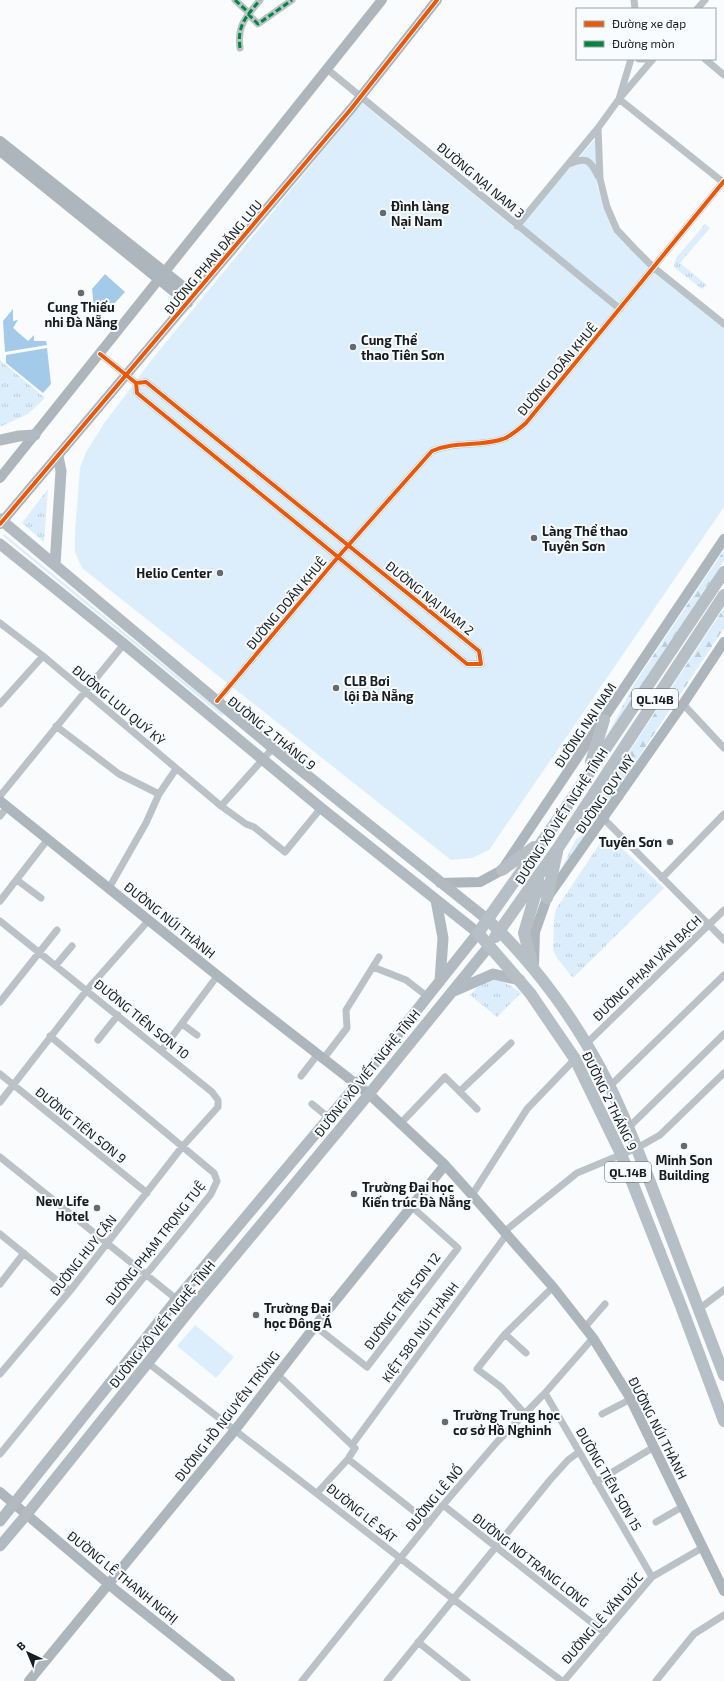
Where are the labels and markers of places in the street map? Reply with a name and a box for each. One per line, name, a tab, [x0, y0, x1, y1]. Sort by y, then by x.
place label: Đình làng Nại Nam	[391, 198, 449, 229]
marker: Đình làng Nại Nam	[378, 208, 388, 218]
marker: Cung Thiếu nhi Đà Nẵng	[76, 288, 86, 298]
place label: Cung Thiếu nhi Đà Nẵng	[44, 299, 118, 330]
place label: Cung Thể thao Tiên Sơn	[361, 332, 445, 363]
marker: Cung Thể thao Tiên Sơn	[348, 342, 358, 352]
place label: Làng Thể thao Tuyên Sơn	[542, 523, 628, 554]
marker: Làng Thể thao Tuyên Sơn	[529, 533, 539, 543]
place label: Helio Center	[136, 565, 212, 581]
marker: Helio Center	[215, 568, 225, 578]
place label: CLB Bơi lội Đà Nẵng	[344, 673, 414, 704]
marker: CLB Bơi lội Đà Nẵng	[331, 683, 341, 693]
place label: Tuyên Sơn	[599, 834, 662, 850]
marker: Tuyên Sơn	[665, 837, 675, 847]
marker: Minh Son Building	[679, 1141, 689, 1151]
place label: Minh Son Building	[655, 1152, 713, 1183]
place label: Trường Đại học Kiến trúc Đà Nẵng	[362, 1179, 471, 1210]
marker: Trường Đại học Kiến trúc Đà Nẵng	[349, 1189, 359, 1199]
place label: New Life Hotel	[36, 1193, 90, 1224]
marker: New Life Hotel	[92, 1203, 102, 1213]
place label: Trường Đại học Đông Á	[264, 1300, 332, 1331]
marker: Trường Đại học Đông Á	[251, 1310, 261, 1320]
place label: Trường Trung học cơ sở Hồ Nghinh	[453, 1407, 561, 1438]
marker: Trường Trung học cơ sở Hồ Nghinh	[440, 1417, 450, 1427]

